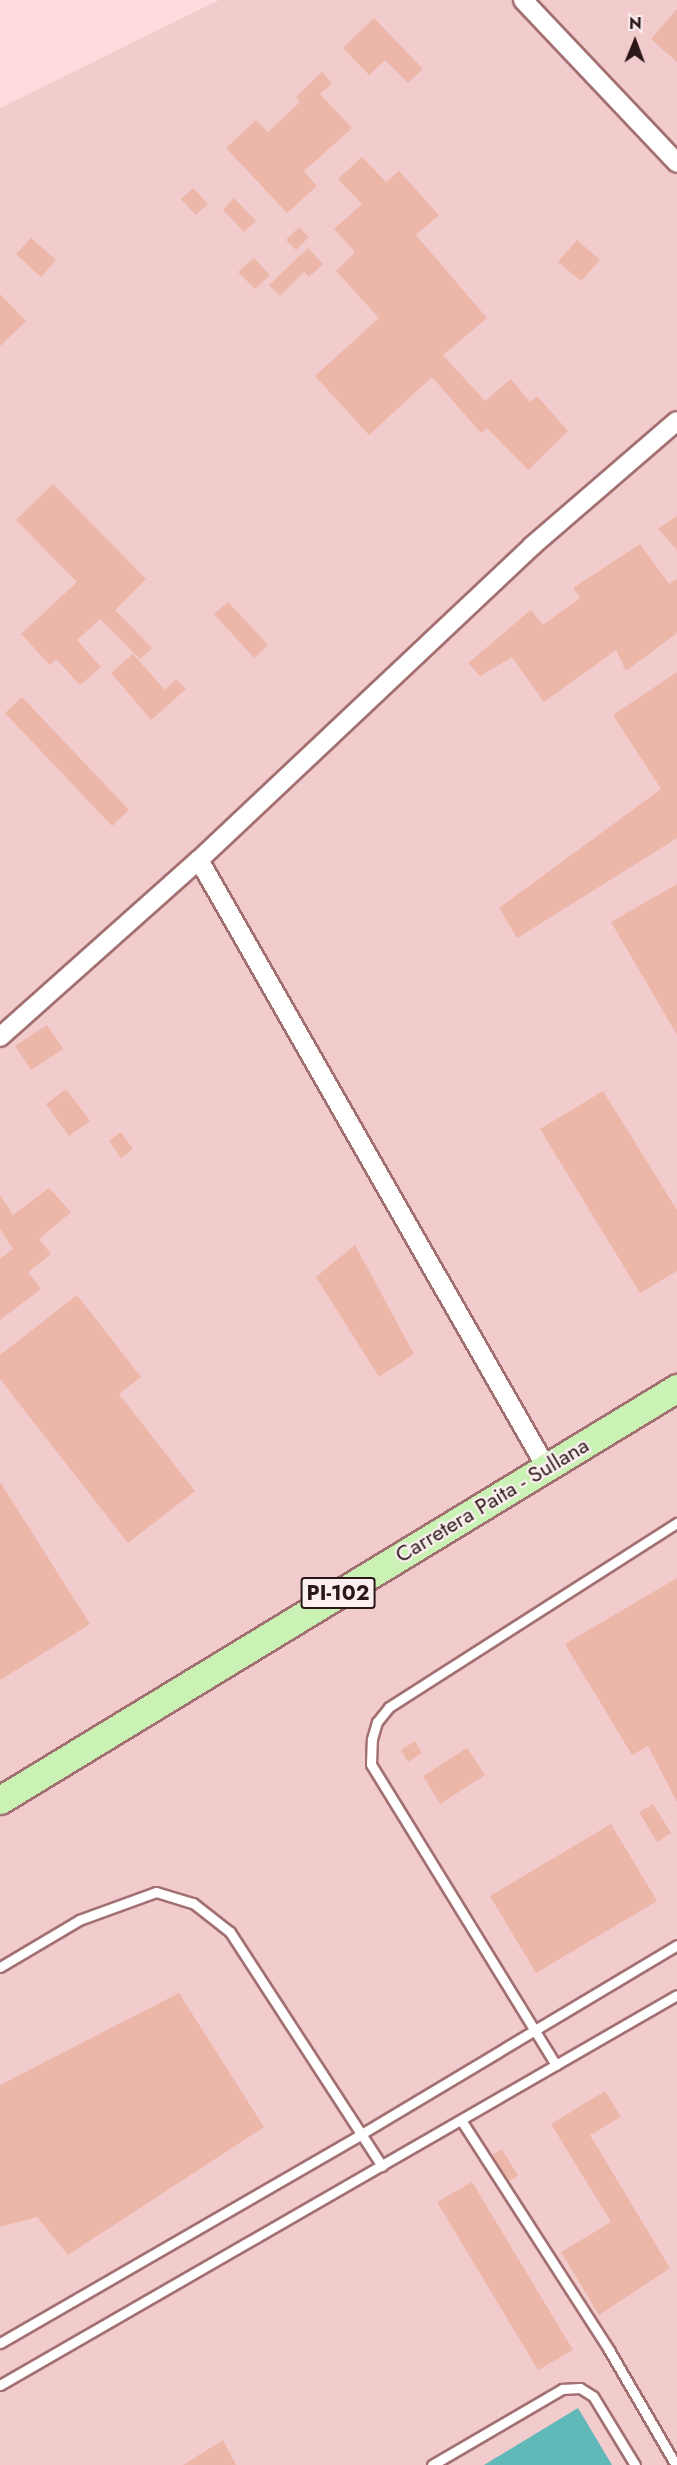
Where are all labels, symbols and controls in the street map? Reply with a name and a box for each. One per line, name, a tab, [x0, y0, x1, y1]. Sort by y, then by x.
north arrow	[605, 12, 665, 72]
text: N	[629, 12, 642, 35]
street label: Carretera Paita - Sullana	[391, 1432, 593, 1568]
road number: PI-102	[300, 1575, 376, 1611]

